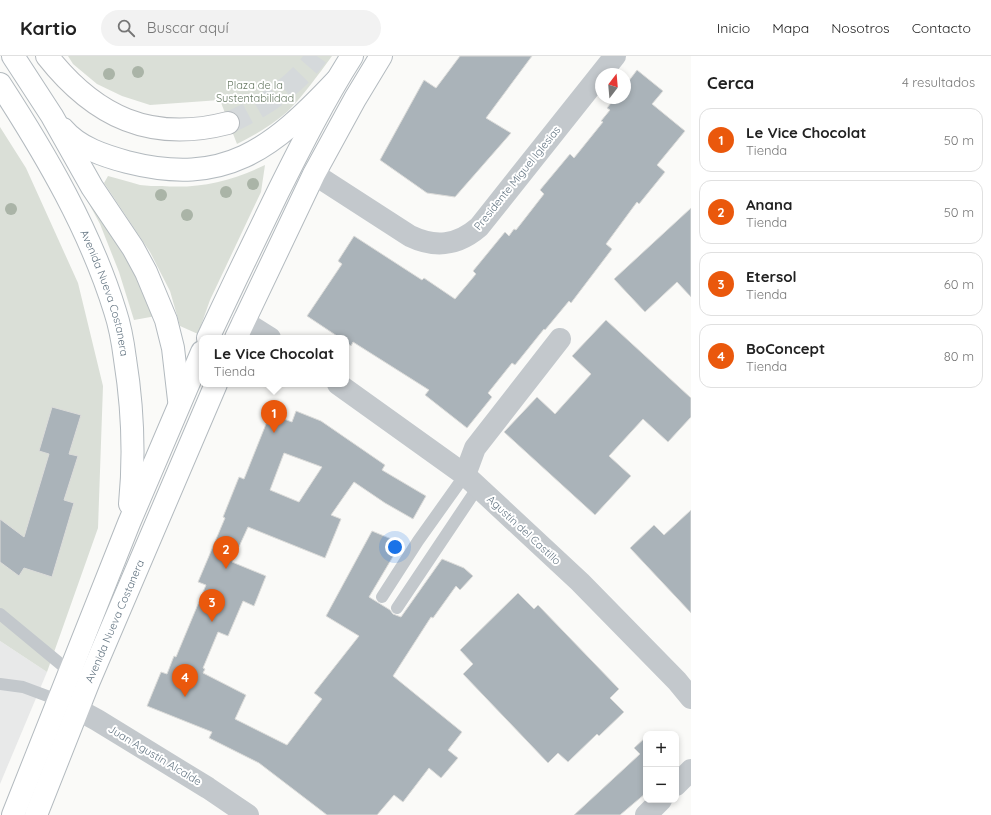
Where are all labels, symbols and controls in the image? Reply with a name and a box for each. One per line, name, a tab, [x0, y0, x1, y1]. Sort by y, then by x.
search box	[101, 10, 381, 46]
text: Kartio	[20, 16, 77, 40]
icon: search	[115, 17, 137, 39]
text: Buscar aquí	[147, 18, 229, 37]
text: Inicio	[717, 19, 750, 37]
text: Mapa	[772, 19, 809, 37]
text: Nosotros	[831, 19, 890, 37]
text: Contacto	[912, 19, 971, 37]
north arrow	[595, 68, 631, 104]
text: Cerca	[707, 72, 754, 93]
text: 4 resultados	[902, 74, 975, 90]
park label: Plaza de la Sustentabilidad	[216, 78, 294, 105]
street label: Presidente Miguel Iglesias	[471, 123, 563, 233]
text: Le Vice Chocolat	[746, 123, 866, 142]
text: 1	[718, 132, 724, 148]
text: 50 m	[944, 132, 974, 148]
text: Tienda	[746, 142, 787, 158]
text: Anana	[746, 195, 792, 214]
text: 2	[717, 204, 725, 220]
text: 50 m	[944, 204, 974, 220]
text: Tienda	[746, 214, 787, 230]
street label: Avenida Nueva Costanera	[77, 227, 132, 357]
text: Etersol	[746, 267, 797, 286]
text: 3	[718, 276, 724, 292]
text: 60 m	[944, 276, 974, 292]
text: Tienda	[746, 286, 787, 302]
popup	[199, 335, 349, 387]
text: BoConcept	[746, 339, 825, 358]
text: Le Vice Chocolat	[214, 344, 334, 363]
text: 4	[717, 348, 725, 364]
text: 80 m	[944, 348, 974, 364]
text: Tienda	[746, 358, 787, 374]
text: Tienda	[214, 363, 255, 379]
pin: 1	[261, 400, 287, 433]
street label: Agustín del Castillo	[484, 492, 564, 568]
pin: 2	[213, 536, 239, 569]
your location	[385, 537, 405, 557]
street label: Avenida Nueva Costanera	[82, 558, 147, 685]
pin: 3	[199, 589, 225, 622]
pin: 4	[172, 664, 198, 697]
street label: Juan Agustín Alcalde	[106, 722, 204, 788]
map controls	[643, 731, 679, 803]
button: +	[643, 731, 679, 767]
button: −	[643, 767, 679, 803]

